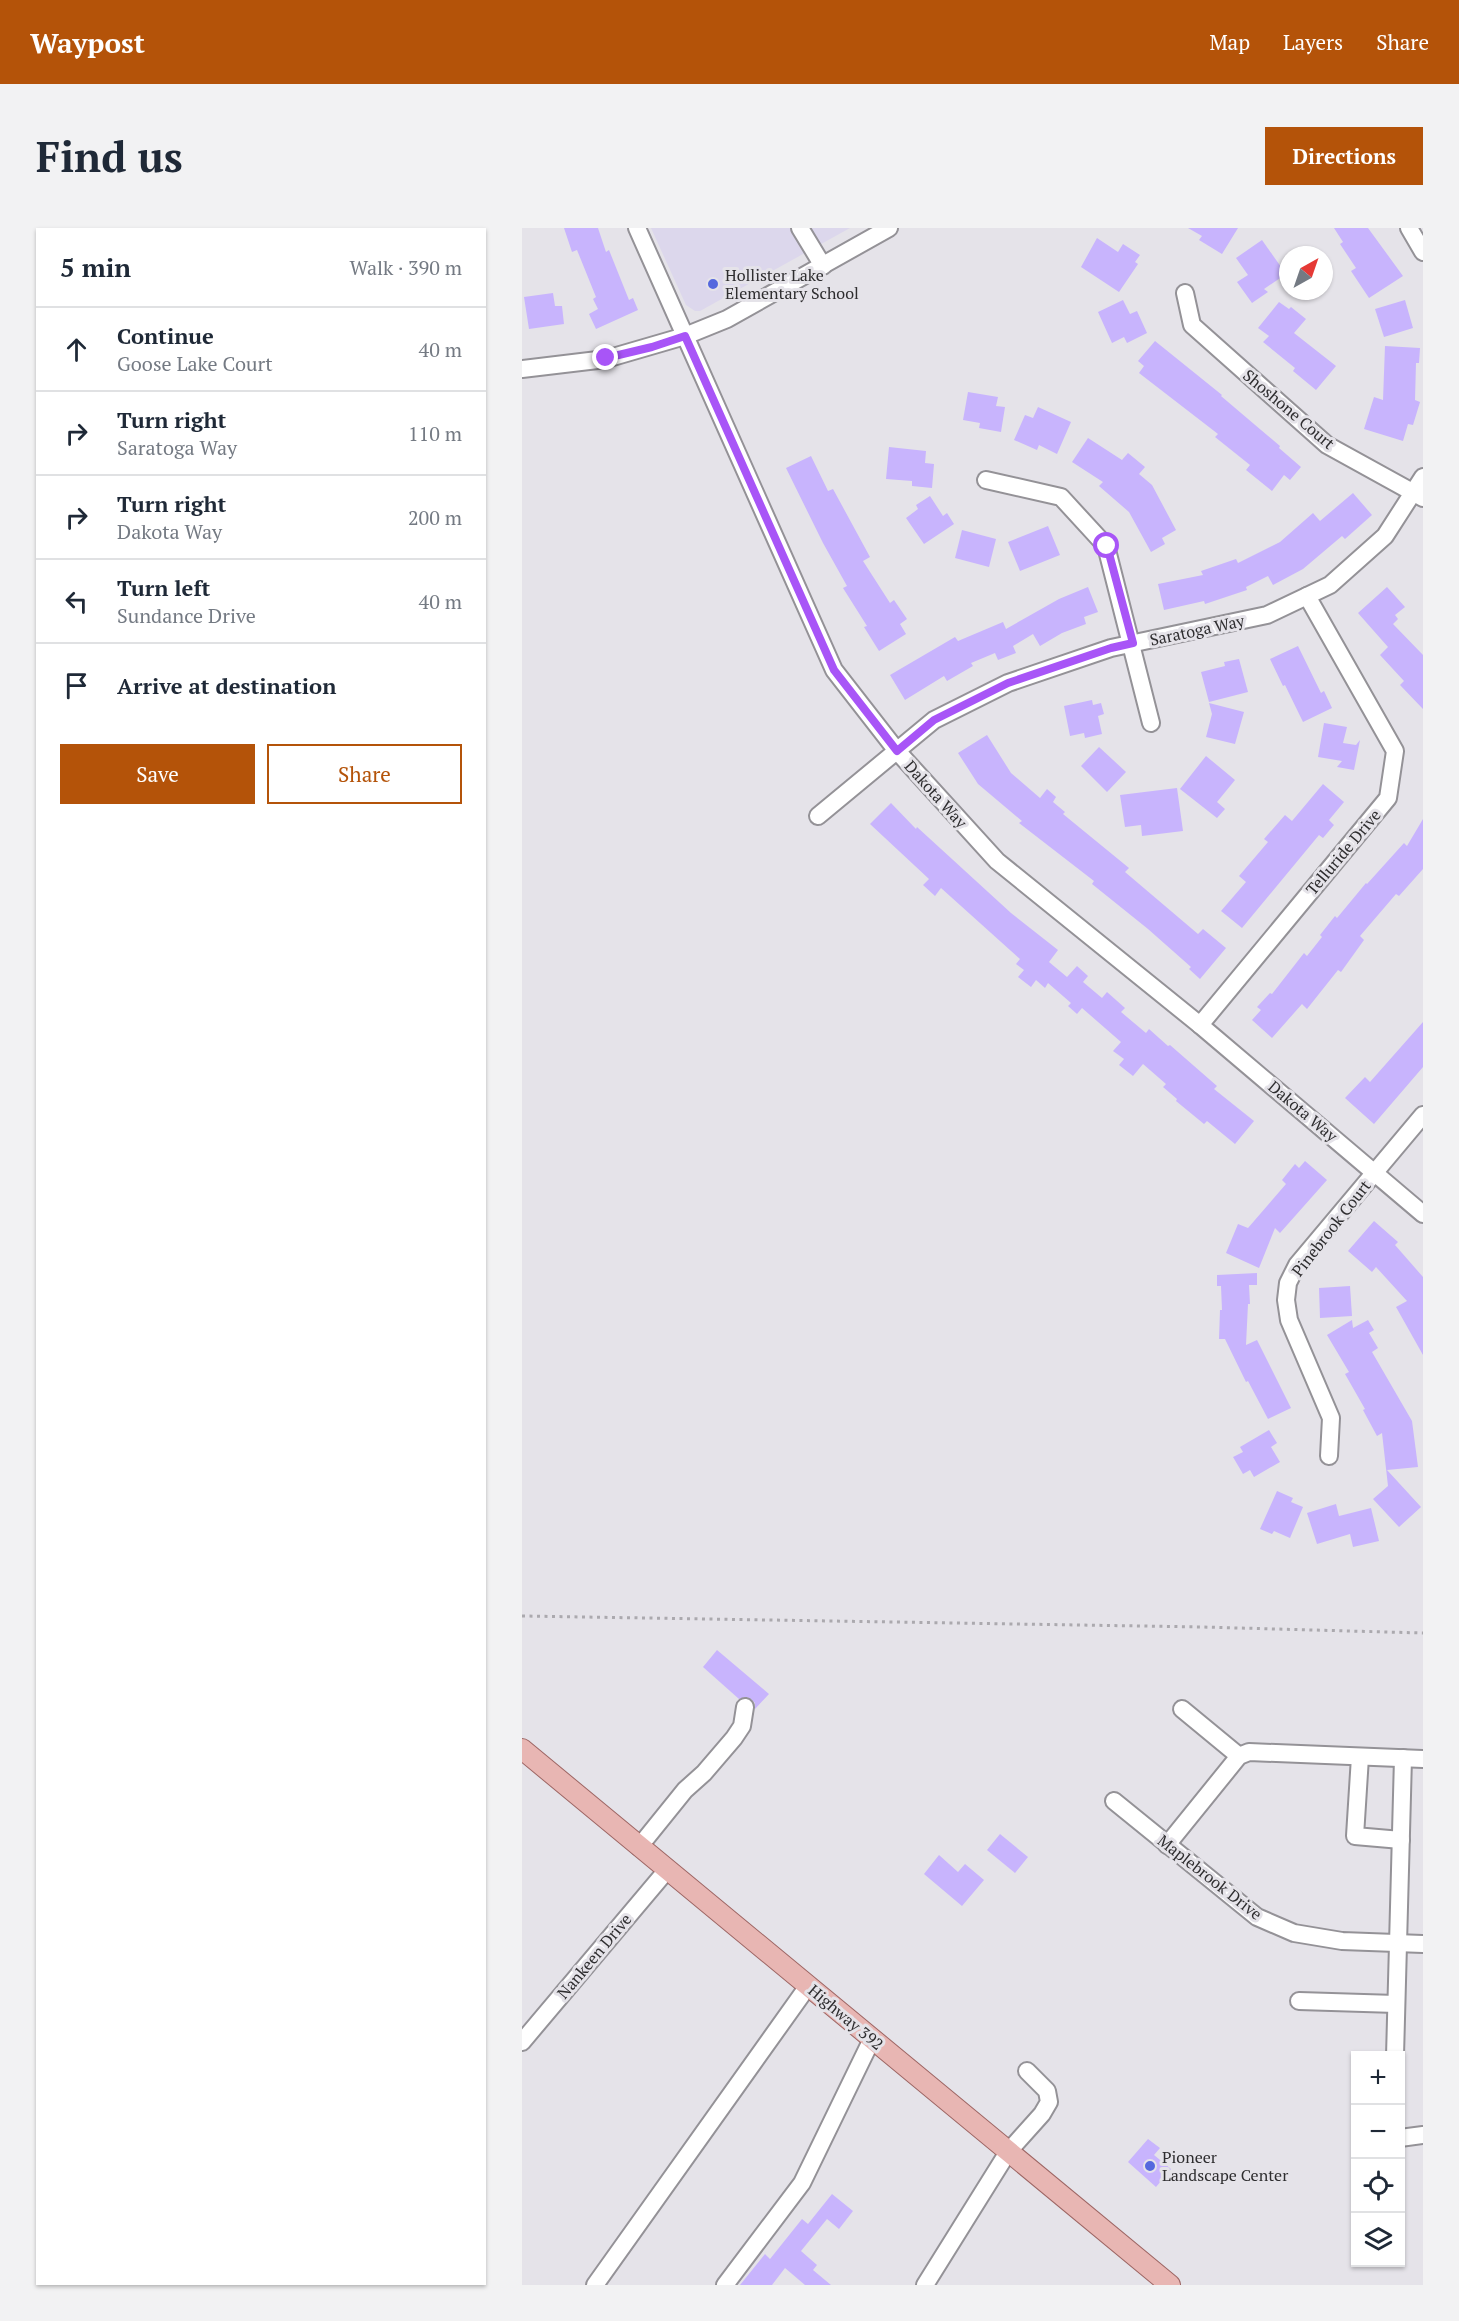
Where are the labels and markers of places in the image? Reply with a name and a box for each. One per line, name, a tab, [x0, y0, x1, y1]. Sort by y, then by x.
place label: Hollister Lake Elementary School	[725, 264, 859, 304]
marker: Hollister Lake Elementary School	[706, 277, 720, 291]
place label: Pioneer Landscape Center	[1162, 2146, 1289, 2186]
marker: Pioneer Landscape Center	[1143, 2159, 1157, 2173]

